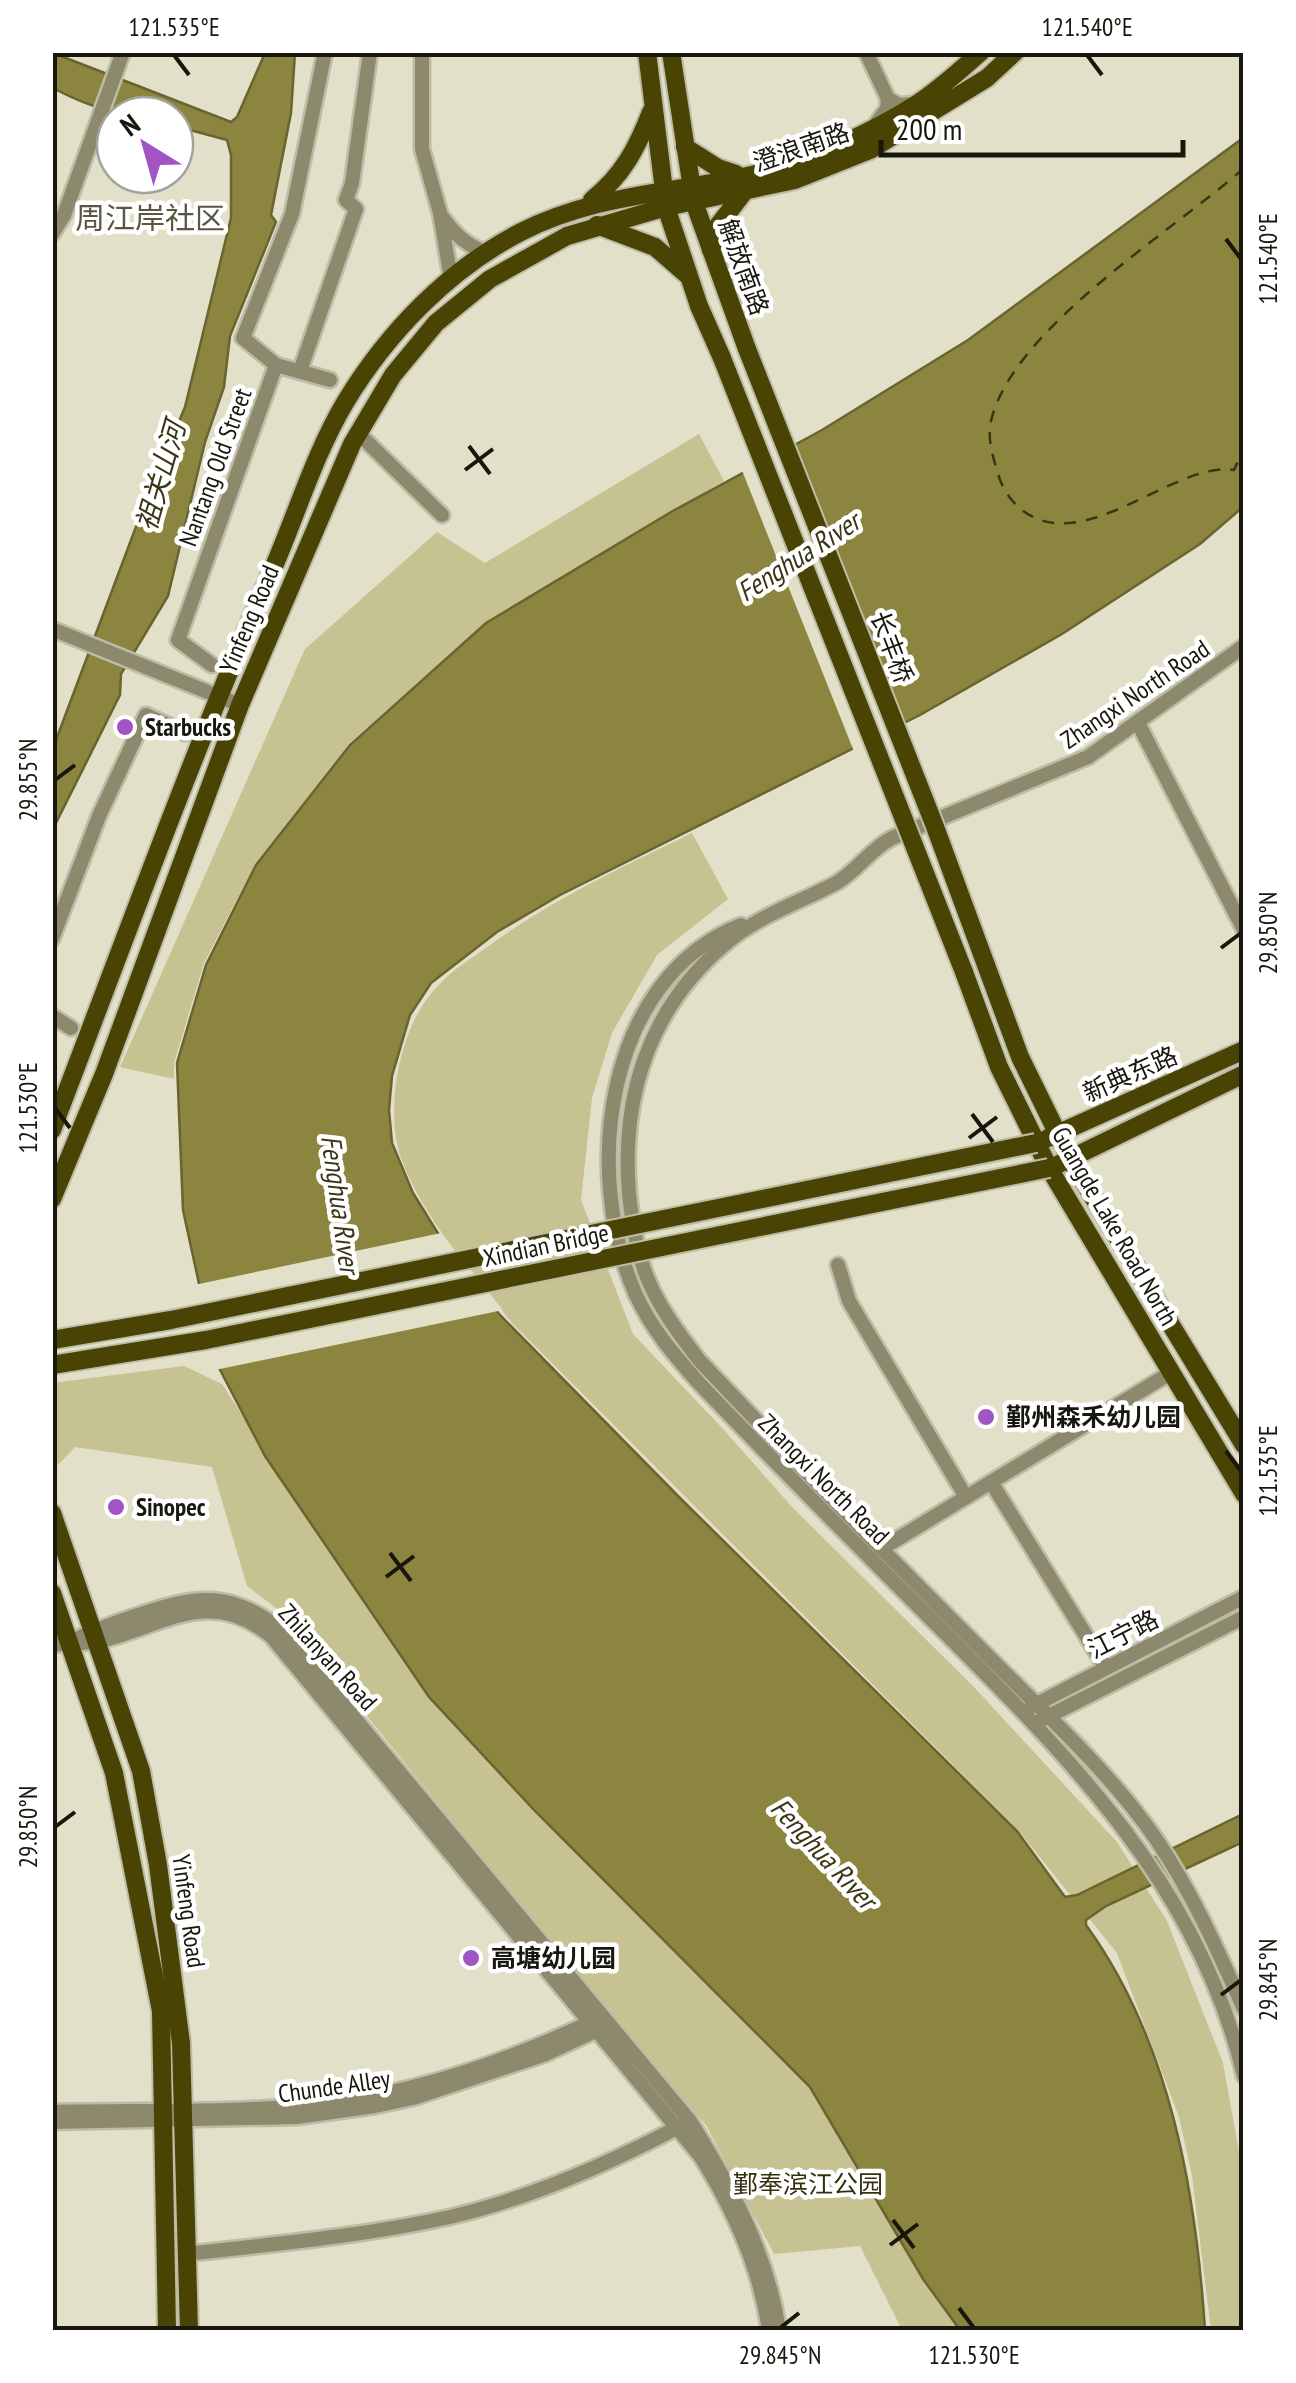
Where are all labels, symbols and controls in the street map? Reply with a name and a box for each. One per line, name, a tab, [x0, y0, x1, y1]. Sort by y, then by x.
text: 121.535°E	[128, 11, 220, 43]
text: 121.540°E	[1041, 11, 1133, 43]
north arrow	[95, 95, 195, 195]
scale bar	[881, 95, 1184, 157]
text: N	[112, 105, 147, 144]
text: 200 m	[896, 109, 962, 148]
street label: 澄浪南路	[749, 116, 853, 178]
district label: 周江岸社区	[75, 198, 225, 237]
text: 121.540°E	[1252, 213, 1284, 305]
street label: 解放南路	[712, 215, 776, 319]
street label: Nantang Old Street	[172, 384, 258, 550]
water label: 祖关山河	[127, 412, 195, 535]
water label: Fenghua Rıver	[730, 500, 870, 609]
street label: Yinfeng Road	[212, 560, 286, 678]
street label: 长丰桥	[864, 606, 920, 688]
street label: Zhangxi North Road	[1055, 633, 1215, 755]
place label: Starbucks	[145, 711, 231, 743]
marker: Starbucks	[114, 716, 136, 738]
text: 29.855°N	[12, 739, 44, 821]
text: 29.850°N	[1252, 892, 1284, 974]
street label: 新典东路	[1078, 1039, 1182, 1109]
text: 121.530°E	[12, 1062, 44, 1154]
street label: Guangde Lake Road North	[1045, 1121, 1185, 1331]
water label: Fenghua Rıver	[313, 1133, 370, 1280]
street label: Xindian Bridge	[480, 1216, 612, 1274]
place label: 鄞州森禾幼儿园	[1006, 1401, 1181, 1433]
marker: 鄞州森禾幼儿园	[975, 1406, 997, 1428]
street label: Zhangxi North Road	[752, 1407, 896, 1551]
text: 121.535°E	[1252, 1425, 1284, 1517]
place label: Sinopec	[136, 1491, 206, 1523]
marker: Sinopec	[105, 1496, 127, 1518]
street label: Zhilanyan Road	[272, 1597, 384, 1717]
street label: 江宁路	[1082, 1603, 1164, 1665]
text: 29.850°N	[12, 1786, 44, 1868]
water label: Fenghua Rıver	[763, 1790, 888, 1920]
street label: Yinfeng Road	[165, 1852, 213, 1970]
text: 29.845°N	[1252, 1939, 1284, 2021]
place label: 高塘幼儿园	[491, 1942, 616, 1974]
marker: 高塘幼儿园	[460, 1947, 482, 1969]
street label: Chunde Alley	[276, 2062, 393, 2110]
park label: 鄞奉滨江公园	[733, 2168, 883, 2200]
text: 29.845°N	[739, 2339, 821, 2371]
text: 121.530°E	[928, 2339, 1020, 2371]

